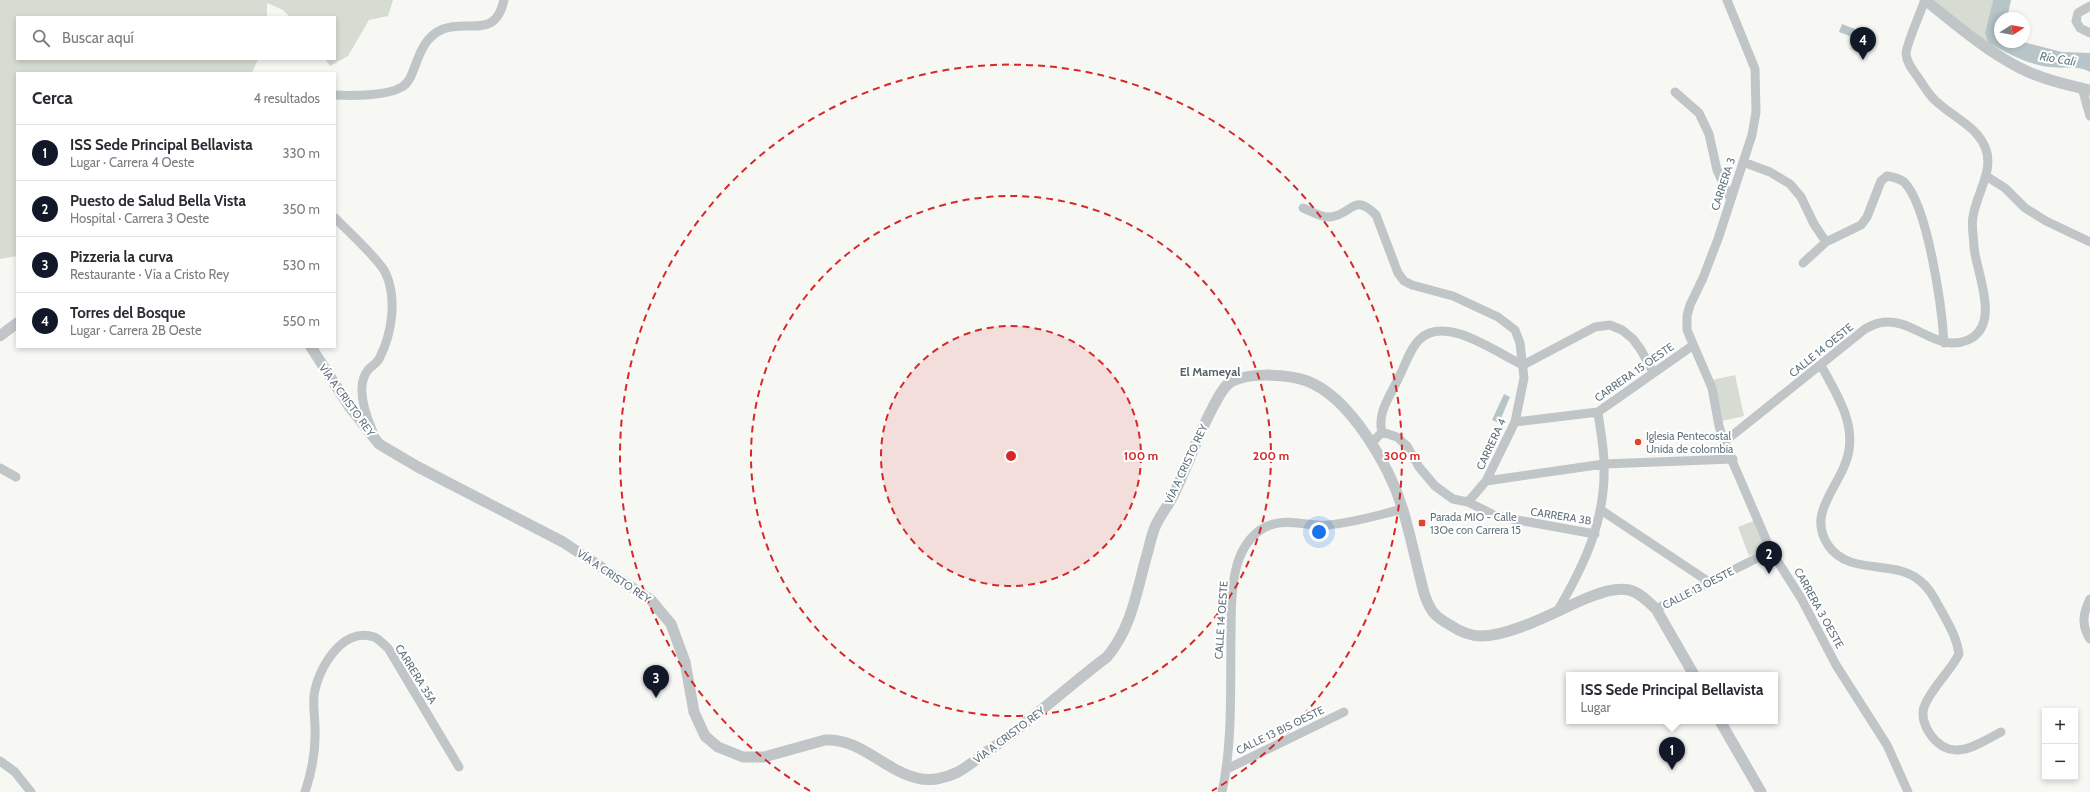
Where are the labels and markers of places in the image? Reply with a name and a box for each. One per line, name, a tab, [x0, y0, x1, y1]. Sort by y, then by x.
pin: 4	[1850, 27, 1876, 60]
place label: Iglesia Pentecostal Unida de colombia	[1646, 429, 1734, 456]
marker: Iglesia Pentecostal Unida de colombia	[1633, 437, 1643, 447]
centre of rings	[1004, 449, 1018, 463]
place label: Parada MIO - Calle 13Oe con Carrera 15	[1430, 510, 1521, 537]
marker: Parada MIO - Calle 13Oe con Carrera 15	[1417, 518, 1427, 528]
pin: 2	[1756, 541, 1782, 574]
pin: 3	[643, 665, 669, 698]
pin: 1	[1659, 737, 1685, 770]

